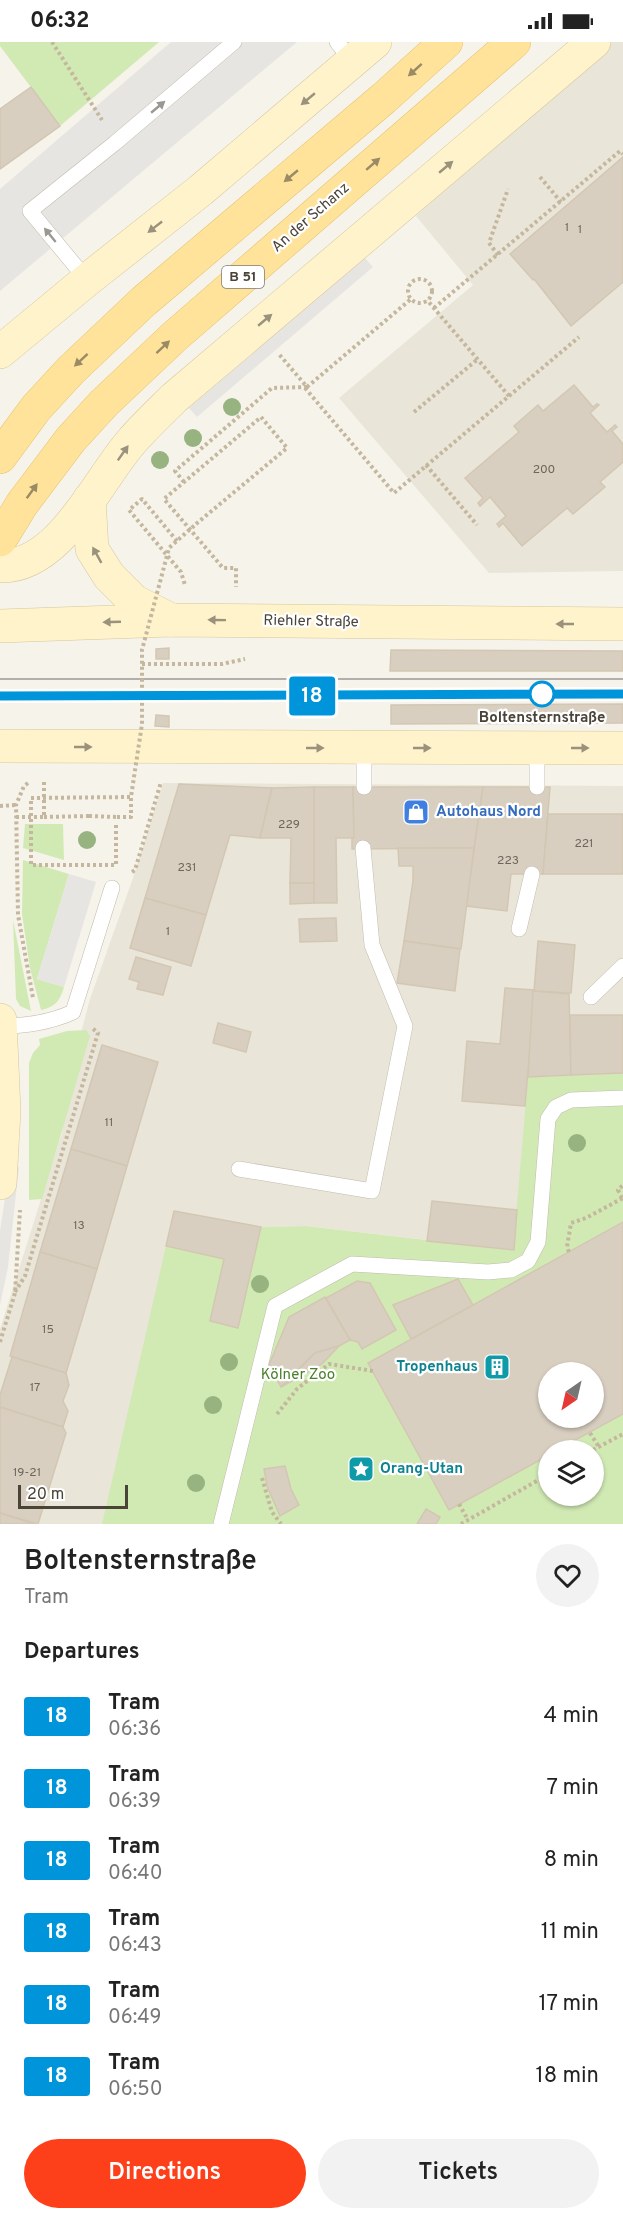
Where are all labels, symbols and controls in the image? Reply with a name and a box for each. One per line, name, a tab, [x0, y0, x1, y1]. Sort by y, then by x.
text: 06:32	[30, 8, 90, 35]
one-way arrow	[408, 63, 423, 76]
one-way arrow	[301, 92, 316, 105]
one-way arrow	[150, 101, 165, 114]
one-way arrow	[365, 158, 380, 171]
one-way arrow	[438, 161, 453, 174]
one-way arrow	[284, 169, 299, 182]
street label: An der Schanz	[268, 179, 354, 257]
one-way arrow	[147, 220, 162, 232]
house number: 1	[565, 220, 569, 236]
house number: 1	[578, 222, 582, 238]
one-way arrow	[44, 227, 57, 242]
road number: B 51	[222, 266, 264, 288]
one-way arrow	[257, 314, 272, 327]
one-way arrow	[156, 341, 170, 355]
one-way arrow	[74, 353, 89, 367]
one-way arrow	[117, 445, 129, 461]
house number: 200	[533, 462, 555, 478]
one-way arrow	[26, 484, 38, 500]
one-way arrow	[92, 546, 102, 563]
street label: Riehler Straße	[263, 612, 359, 632]
one-way arrow	[207, 616, 226, 625]
one-way arrow	[103, 617, 122, 626]
one-way arrow	[555, 619, 574, 629]
line badge: 18	[285, 676, 339, 716]
marker: Boltensternstraße	[529, 681, 555, 707]
text: 18	[301, 683, 323, 710]
place label: Boltensternstraße	[479, 709, 605, 728]
one-way arrow	[73, 742, 92, 752]
one-way arrow	[305, 743, 324, 753]
one-way arrow	[413, 743, 432, 753]
one-way arrow	[570, 743, 589, 753]
shop icon: Autohaus Nord	[401, 797, 431, 827]
place label: Autohaus Nord	[436, 803, 541, 822]
house number: 229	[278, 817, 300, 833]
house number: 221	[574, 836, 594, 852]
house number: 223	[497, 853, 519, 869]
house number: 231	[177, 860, 197, 876]
house number: 1	[166, 924, 170, 940]
house number: 11	[105, 1115, 113, 1131]
house number: 13	[73, 1218, 85, 1234]
house number: 15	[42, 1322, 54, 1338]
building icon: Tropenhaus	[482, 1352, 512, 1382]
place label: Tropenhaus	[396, 1358, 478, 1377]
north arrow	[538, 1362, 604, 1428]
map controls	[538, 1362, 604, 1506]
park label: Kölner Zoo	[261, 1366, 335, 1385]
house number: 17	[30, 1380, 40, 1396]
button: layers	[538, 1440, 604, 1506]
place icon: Orang-Utan	[346, 1454, 376, 1484]
place label: Orang-Utan	[380, 1460, 463, 1479]
house number: 19-21	[13, 1465, 41, 1481]
scale bar	[18, 1482, 128, 1510]
text: 20 m	[27, 1485, 64, 1505]
text: Boltensternstraße	[24, 1544, 257, 1580]
button: heart	[536, 1544, 599, 1607]
text: Tram	[24, 1585, 69, 1611]
text: Departures	[24, 1639, 140, 1666]
text: Tram	[108, 1690, 160, 1717]
text: 18	[46, 1703, 68, 1730]
text: 4 min	[544, 1703, 599, 1730]
text: 06:36	[108, 1717, 161, 1743]
text: Tram	[108, 1762, 160, 1789]
text: 18	[46, 1775, 68, 1802]
text: 7 min	[547, 1775, 599, 1802]
text: 06:39	[108, 1789, 161, 1815]
text: Tram	[108, 1834, 160, 1861]
text: 18	[46, 1847, 68, 1874]
text: 8 min	[544, 1847, 599, 1874]
text: 06:40	[108, 1861, 163, 1887]
text: Tram	[108, 1906, 160, 1933]
text: 18	[46, 1919, 68, 1946]
text: 11 min	[541, 1919, 599, 1946]
text: 06:43	[108, 1933, 162, 1959]
text: Tram	[108, 1978, 160, 2005]
text: 18	[46, 1991, 68, 2018]
text: 17 min	[539, 1991, 599, 2018]
text: 06:49	[108, 2005, 161, 2031]
text: Tram	[108, 2050, 160, 2077]
text: 18	[46, 2063, 68, 2090]
text: 18 min	[536, 2063, 599, 2090]
text: 06:50	[108, 2077, 163, 2103]
button: Directions	[24, 2139, 306, 2208]
button: Tickets	[318, 2139, 599, 2208]

